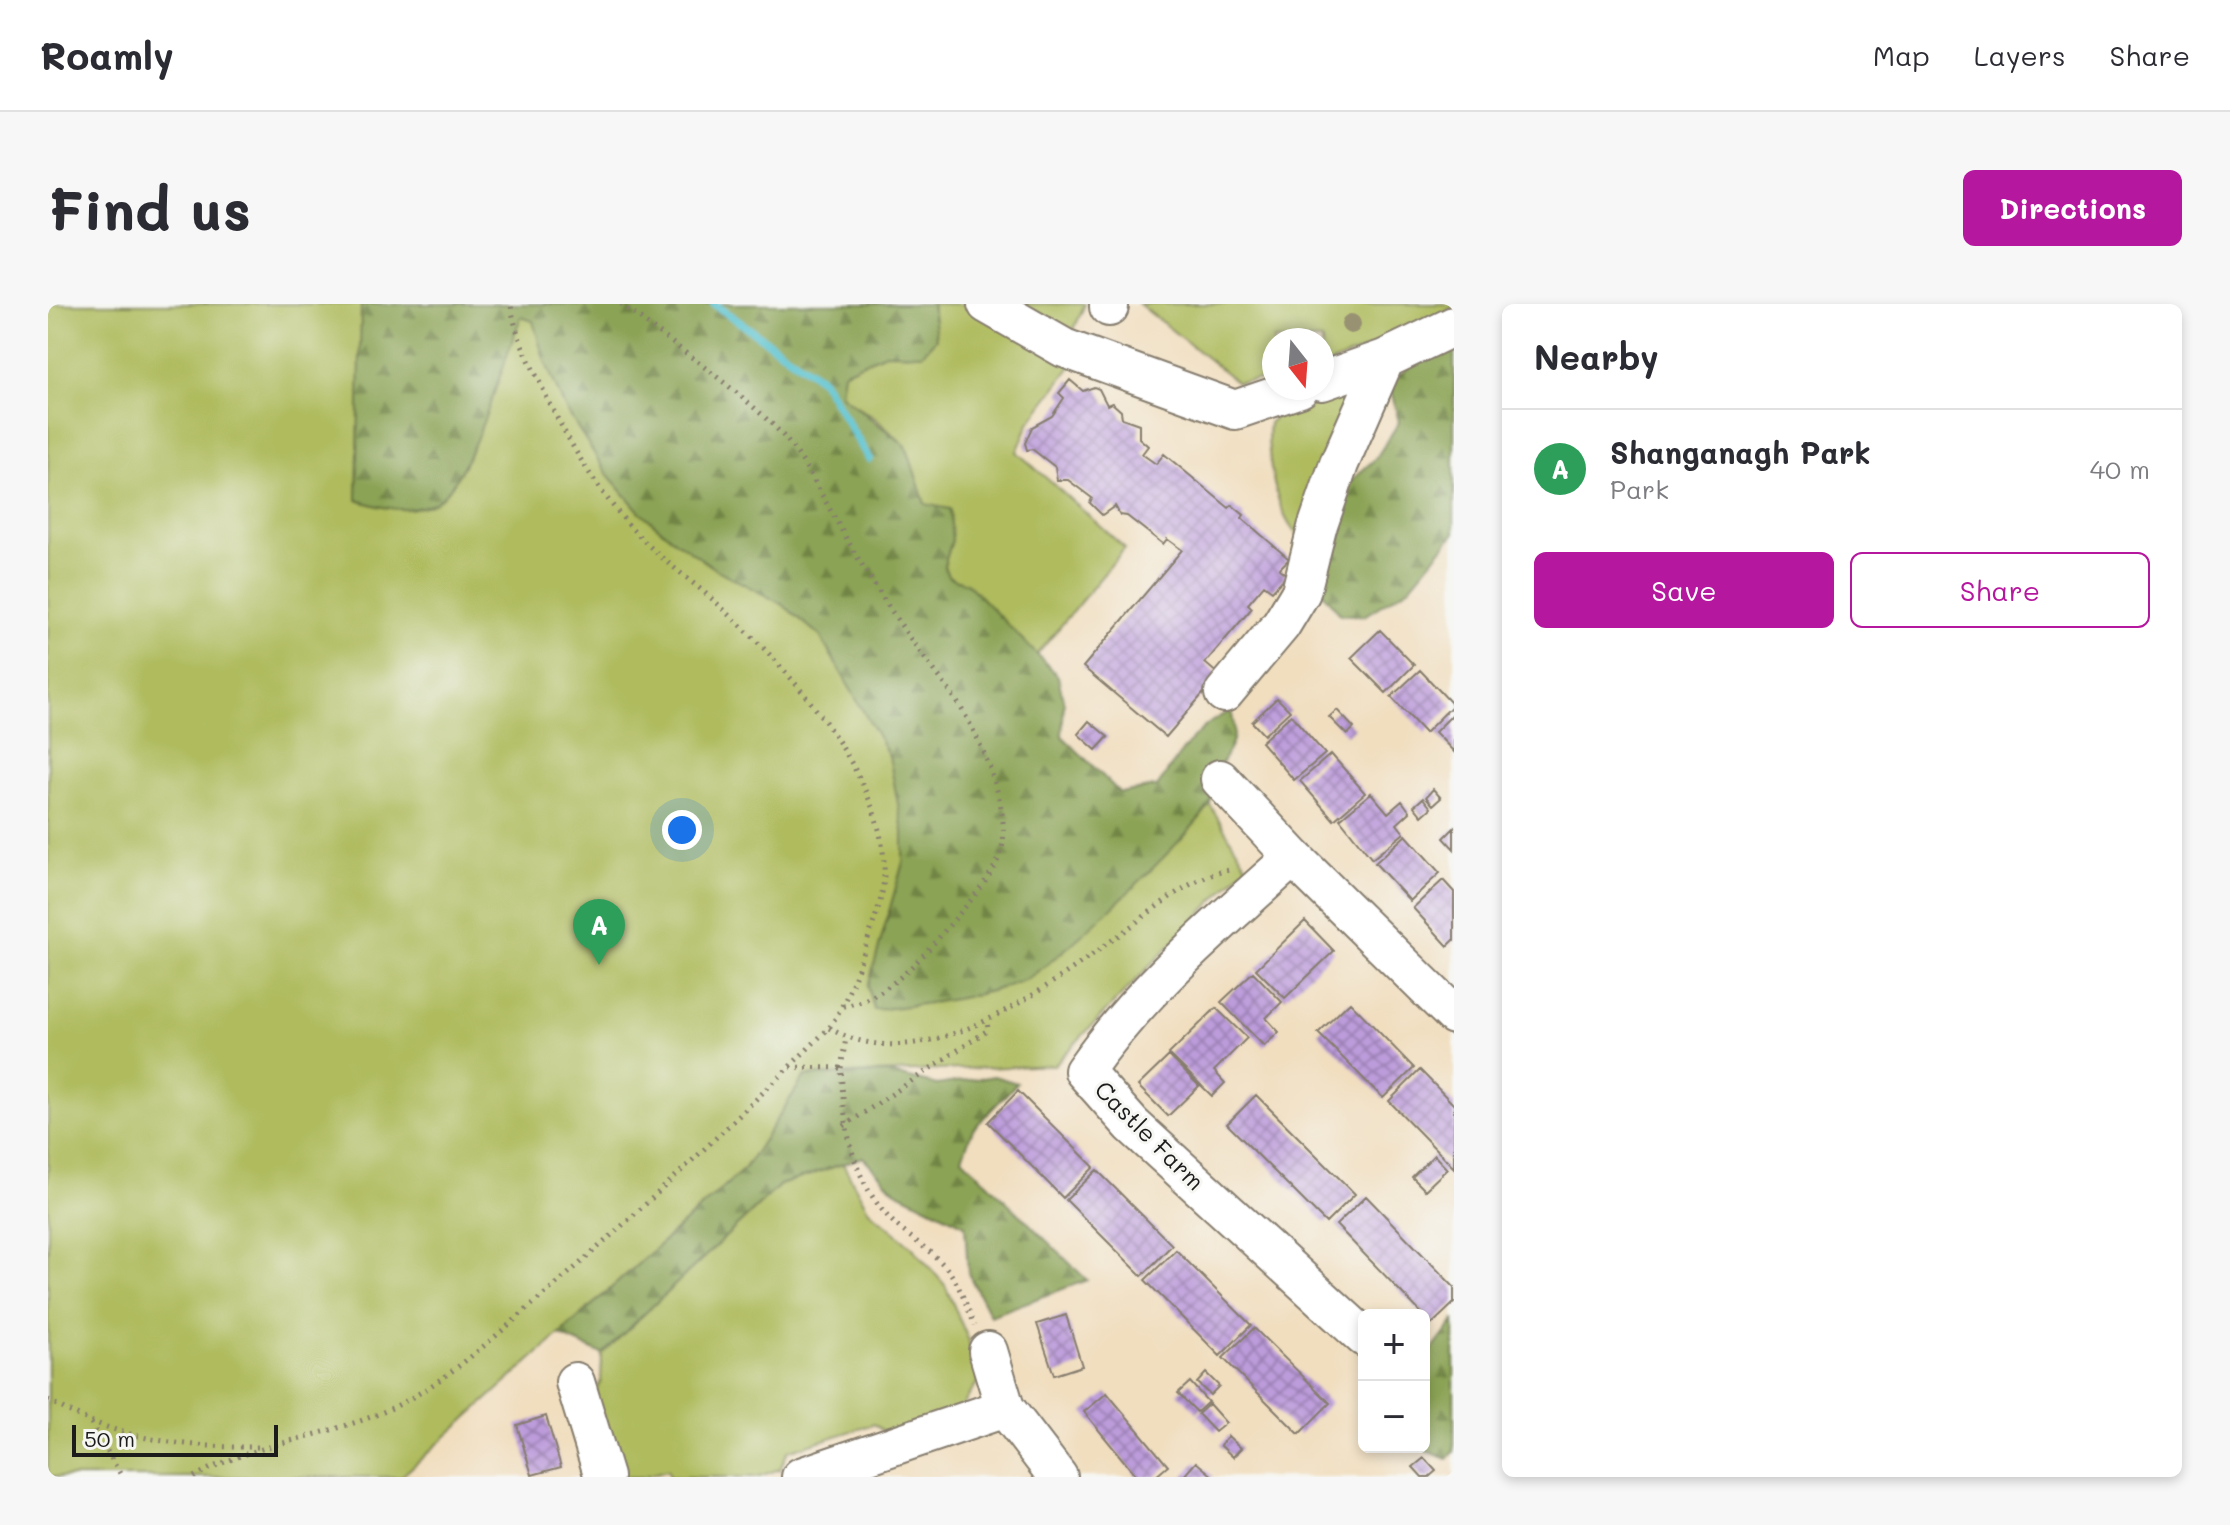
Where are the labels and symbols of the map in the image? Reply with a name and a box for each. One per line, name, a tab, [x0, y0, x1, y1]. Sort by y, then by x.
north arrow	[1262, 328, 1334, 400]
your location	[662, 810, 702, 850]
pin: A	[573, 899, 625, 965]
street label: Castle Farm	[1089, 1074, 1211, 1196]
scale bar	[72, 1421, 278, 1457]

